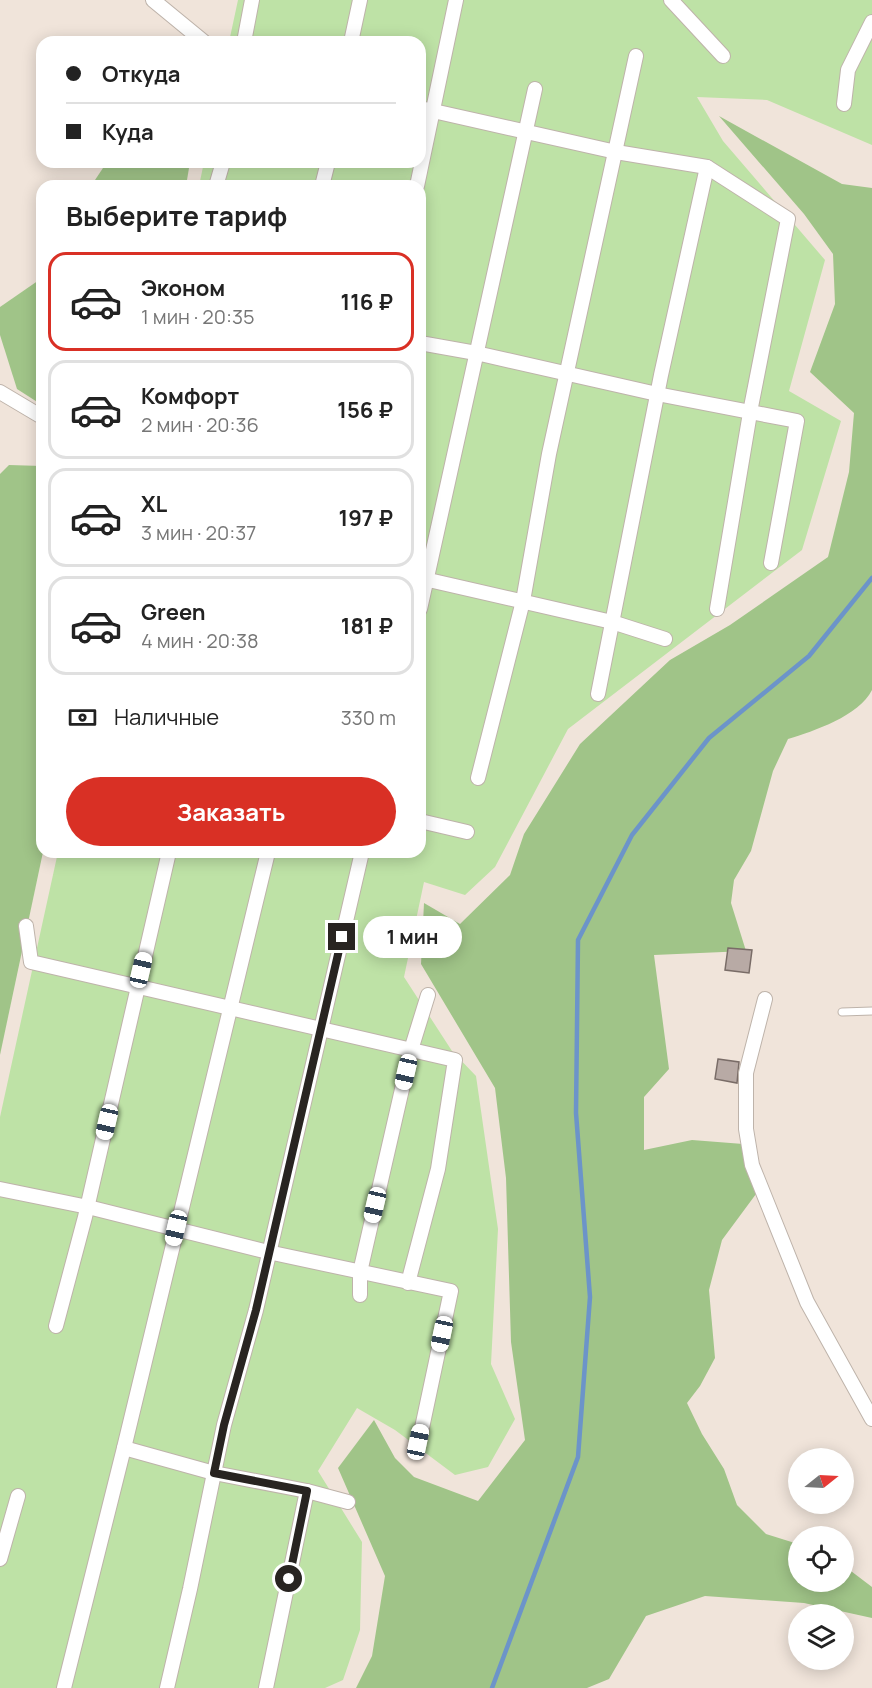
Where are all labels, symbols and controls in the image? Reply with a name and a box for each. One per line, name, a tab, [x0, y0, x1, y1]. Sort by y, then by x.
text: Откуда	[102, 59, 181, 89]
text: Куда	[102, 117, 154, 147]
text: Выберите тариф	[66, 197, 287, 234]
text: Эконом	[141, 273, 225, 303]
icon: car	[69, 275, 123, 329]
text: 116 ₽	[341, 287, 393, 317]
text: 1 мин · 20:35	[141, 303, 255, 330]
text: Комфорт	[141, 381, 239, 411]
icon: car	[69, 383, 123, 437]
text: 156 ₽	[337, 395, 393, 425]
text: 2 мин · 20:36	[141, 411, 259, 438]
text: XL	[141, 489, 167, 519]
icon: car	[69, 491, 123, 545]
text: 197 ₽	[339, 503, 393, 533]
text: 3 мин · 20:37	[141, 519, 256, 546]
text: Green	[141, 597, 206, 627]
icon: car	[69, 599, 123, 653]
text: 181 ₽	[341, 611, 393, 641]
text: 4 мин · 20:38	[141, 627, 259, 654]
icon: cash	[66, 701, 99, 734]
text: Наличные	[114, 702, 219, 732]
text: 330 m	[341, 704, 396, 731]
button: Заказать	[66, 777, 396, 846]
callout: 1 мин	[363, 916, 462, 958]
route end	[328, 923, 355, 950]
text: 1 мин	[387, 923, 438, 950]
car	[128, 950, 154, 990]
car	[393, 1052, 419, 1092]
car	[94, 1102, 120, 1142]
car	[362, 1185, 388, 1225]
car	[163, 1208, 189, 1248]
car	[429, 1315, 455, 1353]
car	[405, 1423, 431, 1461]
north arrow	[788, 1448, 854, 1514]
map controls	[788, 1448, 854, 1670]
button: locate	[788, 1526, 854, 1592]
route start	[275, 1565, 302, 1592]
button: layers	[788, 1604, 854, 1670]

